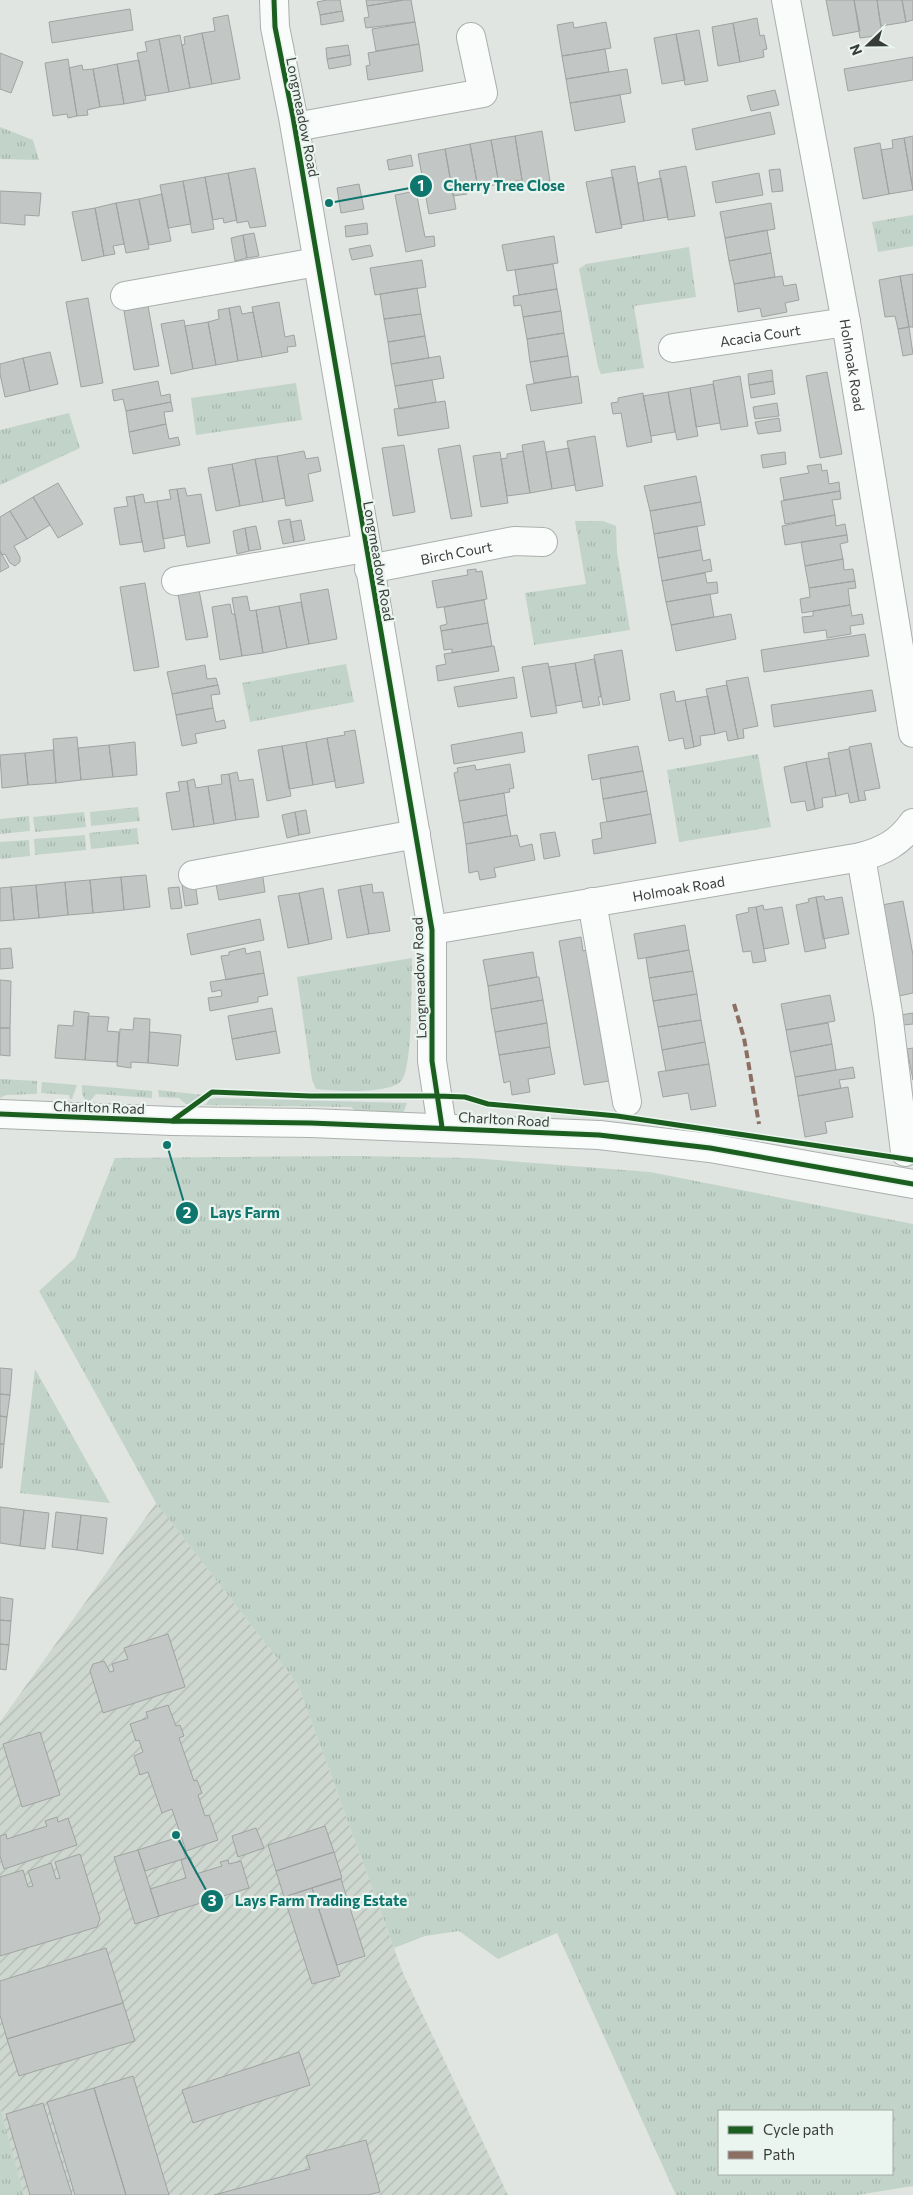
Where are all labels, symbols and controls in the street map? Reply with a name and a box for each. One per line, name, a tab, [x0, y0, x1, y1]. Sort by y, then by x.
north arrow	[843, 20, 893, 70]
text: N	[846, 42, 865, 58]
street label: Longmeadow Road	[283, 56, 323, 178]
callout: Cherry Tree Close	[408, 171, 575, 201]
text: 1	[418, 176, 424, 194]
text: Cherry Tree Close	[443, 176, 565, 194]
street label: Holmoak Road	[837, 317, 869, 412]
street label: Acacia Court	[719, 320, 802, 349]
street label: Longmeadow Road	[360, 500, 398, 622]
street label: Birch Court	[419, 537, 494, 567]
street label: Holmoak Road	[631, 872, 726, 904]
street label: Longmeadow Road	[408, 917, 430, 1039]
street label: Charlton Road	[53, 1097, 145, 1117]
street label: Charlton Road	[458, 1108, 550, 1130]
callout: Lays Farm	[175, 1198, 290, 1228]
text: 2	[183, 1203, 191, 1221]
text: Lays Farm	[210, 1203, 280, 1221]
callout: Lays Farm Trading Estate	[199, 1886, 417, 1916]
text: 3	[208, 1891, 217, 1909]
text: Lays Farm Trading Estate	[235, 1891, 407, 1909]
legend	[718, 2110, 893, 2175]
text: Cycle path	[763, 2120, 834, 2138]
text: Path	[763, 2145, 795, 2163]

